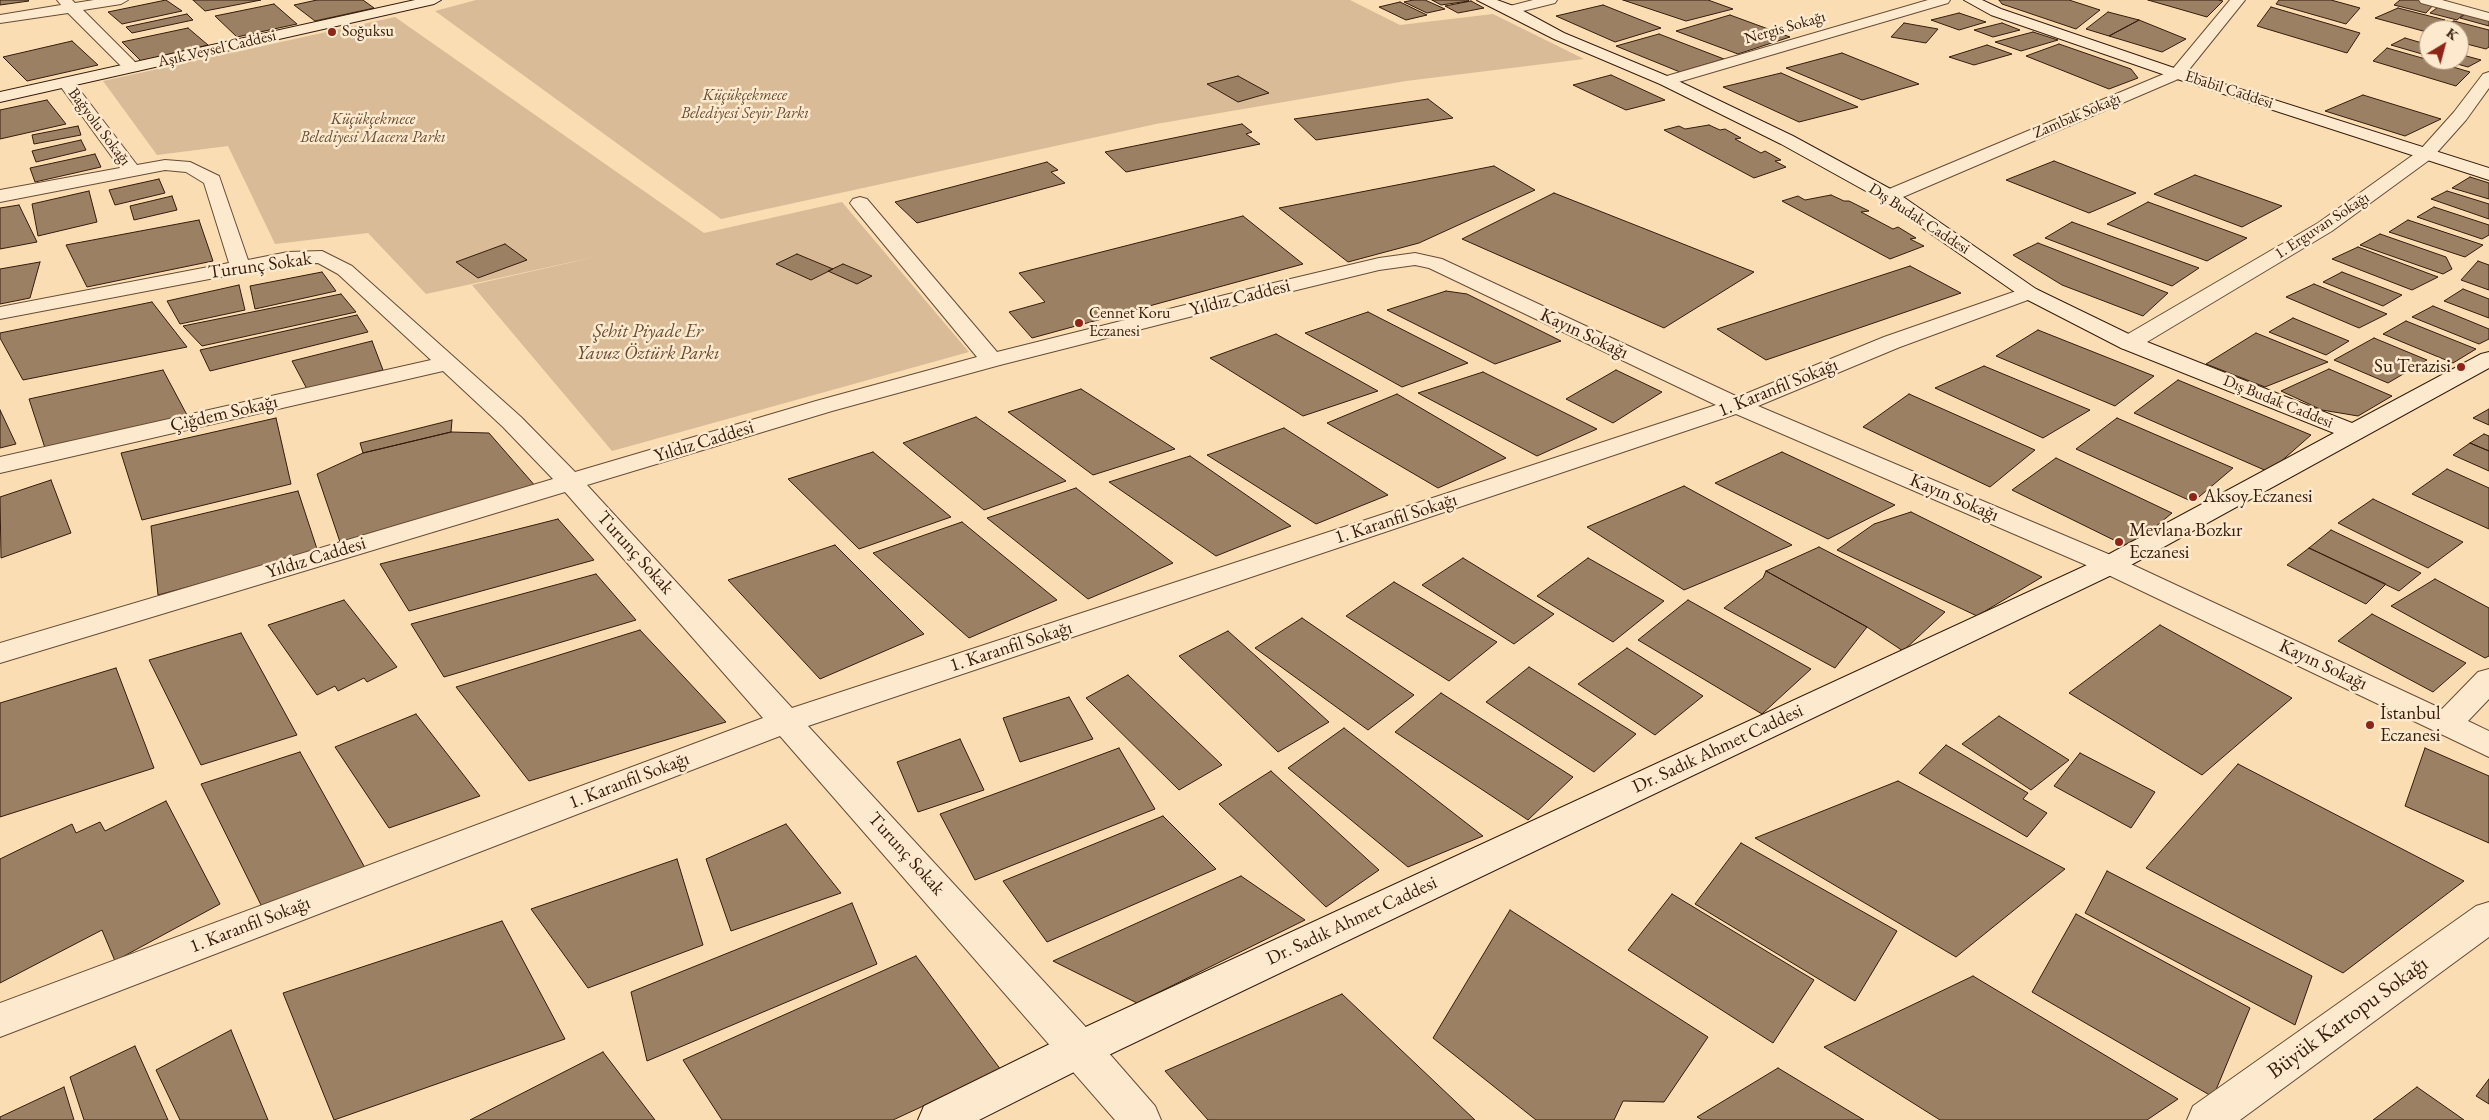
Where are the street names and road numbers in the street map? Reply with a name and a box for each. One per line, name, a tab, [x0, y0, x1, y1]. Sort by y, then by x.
street label: Nergis Sokağı	[1742, 7, 1828, 49]
street label: Aşık Veysel Caddesi	[156, 26, 278, 72]
street label: Ebabil Caddesi	[2182, 67, 2276, 113]
street label: Bağyolu Sokağı	[64, 84, 134, 170]
street label: Zambak Sokağı	[2030, 89, 2124, 143]
street label: Dış Budak Caddesi	[1865, 179, 1973, 259]
street label: 1. Erguvan Sokağı	[2271, 188, 2373, 264]
street label: Turunç Sokak	[207, 247, 313, 285]
street label: Yıldız Caddesi	[1187, 274, 1293, 322]
street label: Kayın Sokağı	[1536, 304, 1632, 364]
street label: 1. Karanfil Sokağı	[1715, 354, 1841, 422]
street label: Dış Budak Caddesi	[2220, 371, 2336, 433]
street label: Çiğdem Sokağı	[168, 391, 280, 437]
street label: Yıldız Caddesi	[651, 416, 757, 468]
street label: Kayın Sokağı	[1906, 469, 2002, 527]
street label: 1. Karanfil Sokağı	[1332, 488, 1460, 550]
street label: Turunç Sokak	[592, 507, 678, 599]
street label: Yıldız Caddesi	[263, 532, 369, 584]
street label: 1. Karanfil Sokağı	[947, 616, 1075, 678]
street label: Kayın Sokağı	[2275, 635, 2371, 695]
street label: Dr. Sadık Ahmet Caddesi	[1629, 699, 1807, 799]
street label: 1. Karanfil Sokağı	[565, 748, 693, 814]
street label: Turunç Sokak	[863, 808, 949, 900]
street label: Dr. Sadık Ahmet Caddesi	[1263, 871, 1441, 971]
street label: 1. Karanfil Sokağı	[186, 892, 314, 958]
street label: Büyük Kartopu Sokağı	[2263, 951, 2433, 1085]

